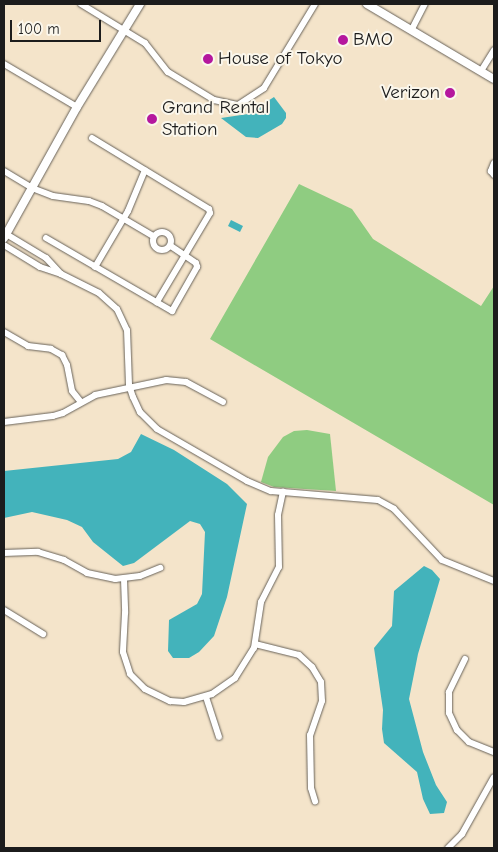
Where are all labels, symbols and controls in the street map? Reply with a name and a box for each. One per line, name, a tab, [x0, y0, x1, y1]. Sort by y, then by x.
scale bar	[12, 10, 104, 42]
text: 100 m	[18, 20, 60, 38]
place label: BMO	[353, 29, 393, 51]
marker: BMO	[337, 34, 349, 46]
place label: House of Tokyo	[218, 48, 342, 70]
marker: House of Tokyo	[202, 53, 214, 65]
place label: Verizon	[381, 82, 440, 104]
marker: Verizon	[444, 87, 456, 99]
place label: Grand Rental Station	[162, 97, 269, 141]
marker: Grand Rental Station	[146, 113, 158, 125]

